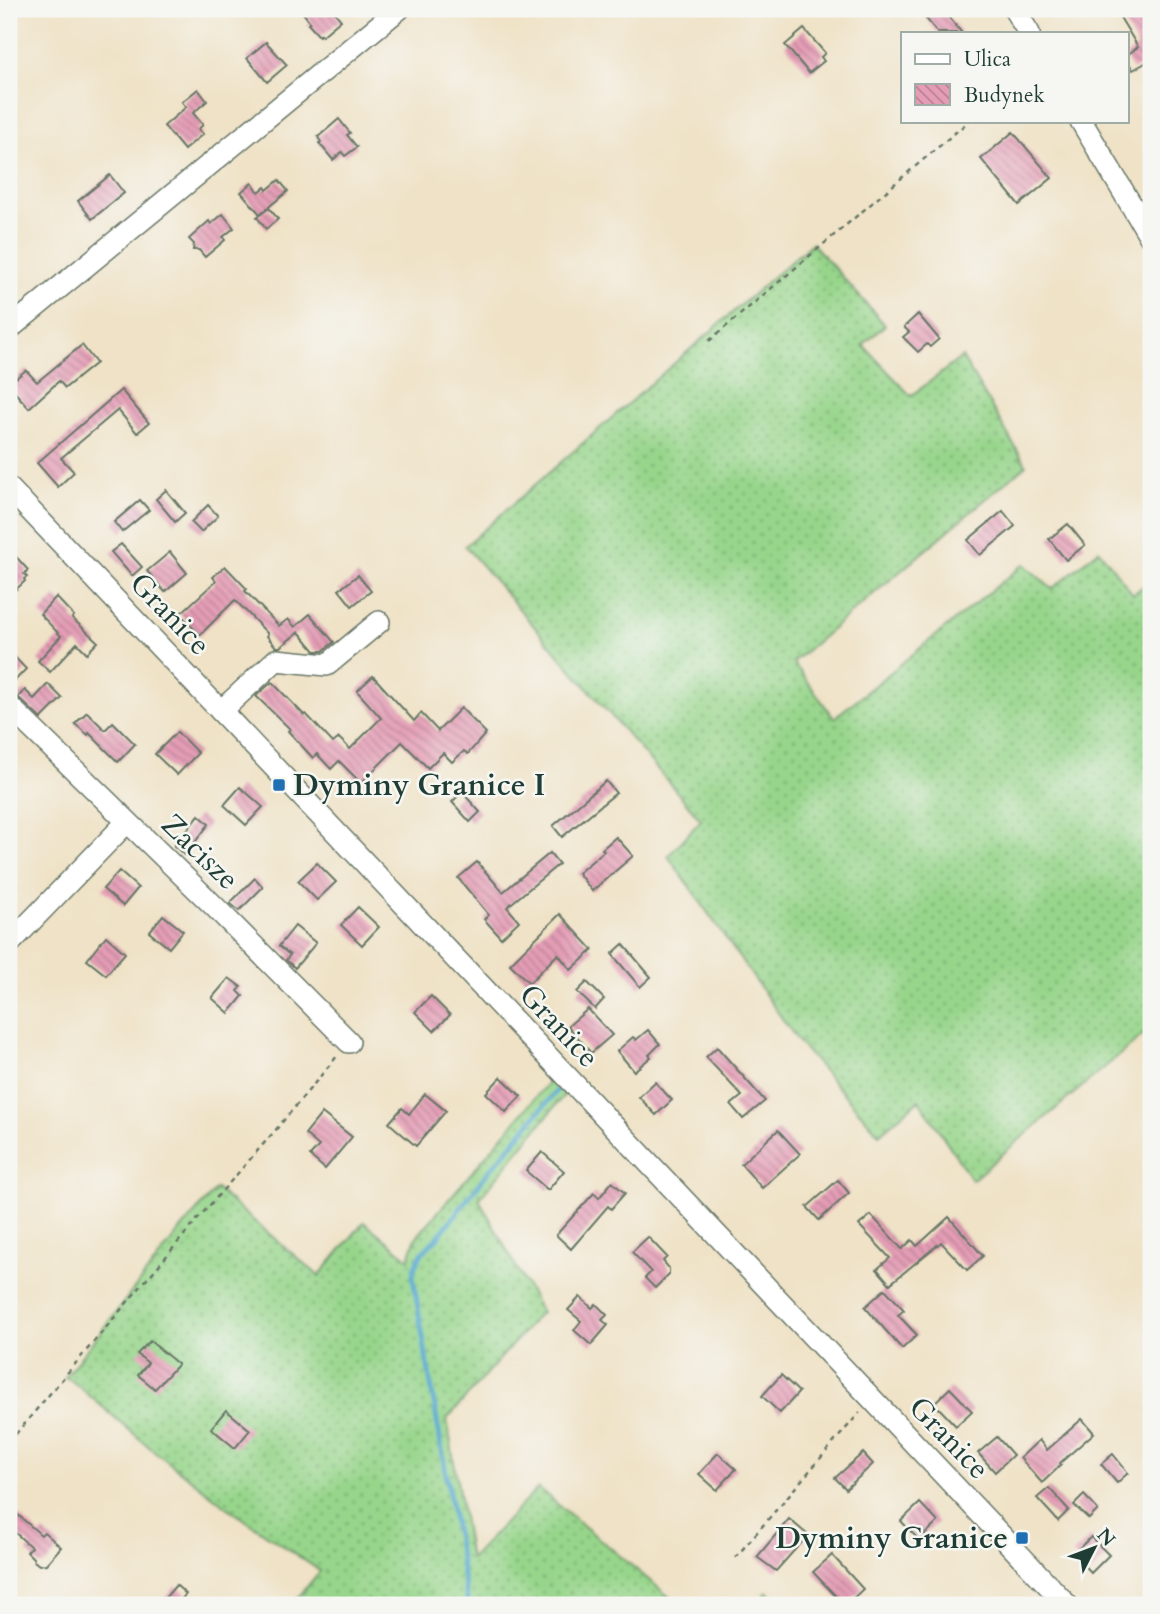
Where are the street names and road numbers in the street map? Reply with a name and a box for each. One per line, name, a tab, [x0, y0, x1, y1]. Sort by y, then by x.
street label: Granice	[120, 564, 220, 664]
street label: Zacisze	[152, 805, 248, 899]
street label: Granice	[510, 975, 608, 1077]
street label: Granice	[899, 1388, 999, 1488]

